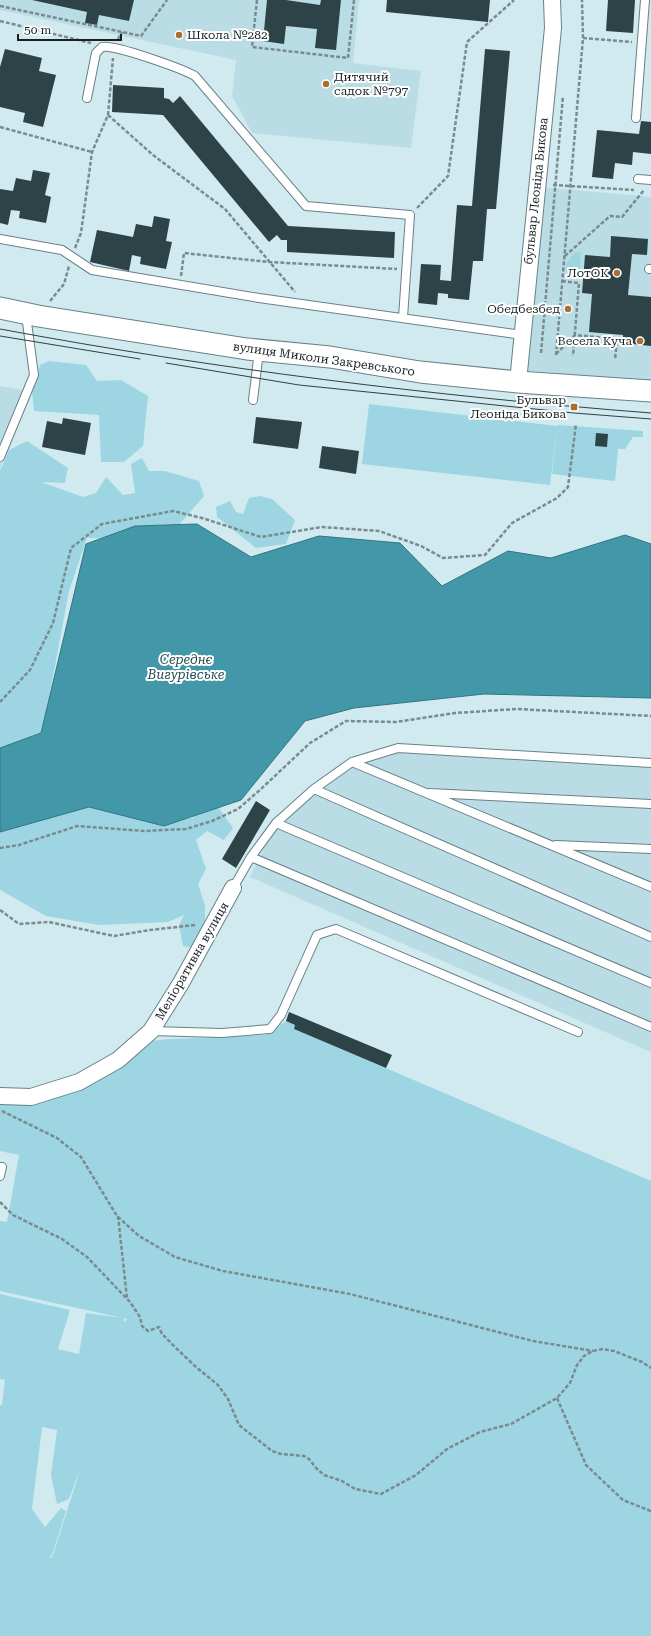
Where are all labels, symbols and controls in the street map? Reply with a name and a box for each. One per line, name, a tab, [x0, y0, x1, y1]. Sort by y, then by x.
scale bar	[18, 16, 121, 42]
text: 50 m	[24, 23, 51, 37]
place label: Школа №282	[187, 28, 268, 42]
marker: Школа №282	[174, 30, 184, 40]
place label: Дитячий садок №797	[334, 70, 408, 98]
marker: Дитячий садок №797	[321, 79, 331, 89]
street label: бульвар Леоніда Бикова	[521, 116, 551, 265]
place label: ЛотОК	[567, 266, 609, 280]
marker: ЛотОК	[612, 268, 622, 278]
place label: Обедбезбед	[487, 302, 560, 316]
marker: Обедбезбед	[563, 304, 573, 314]
place label: Весела Куча	[558, 334, 632, 348]
marker: Весела Куча	[635, 336, 645, 346]
street label: вулиця Миколи Закревського	[232, 339, 416, 379]
place label: Бульвар Леоніда Бикова	[470, 393, 566, 421]
marker: Бульвар Леоніда Бикова	[569, 402, 579, 412]
water label: Середнє Вигурівське	[147, 652, 225, 682]
street label: Меліоративна вулиця	[153, 899, 232, 1022]

